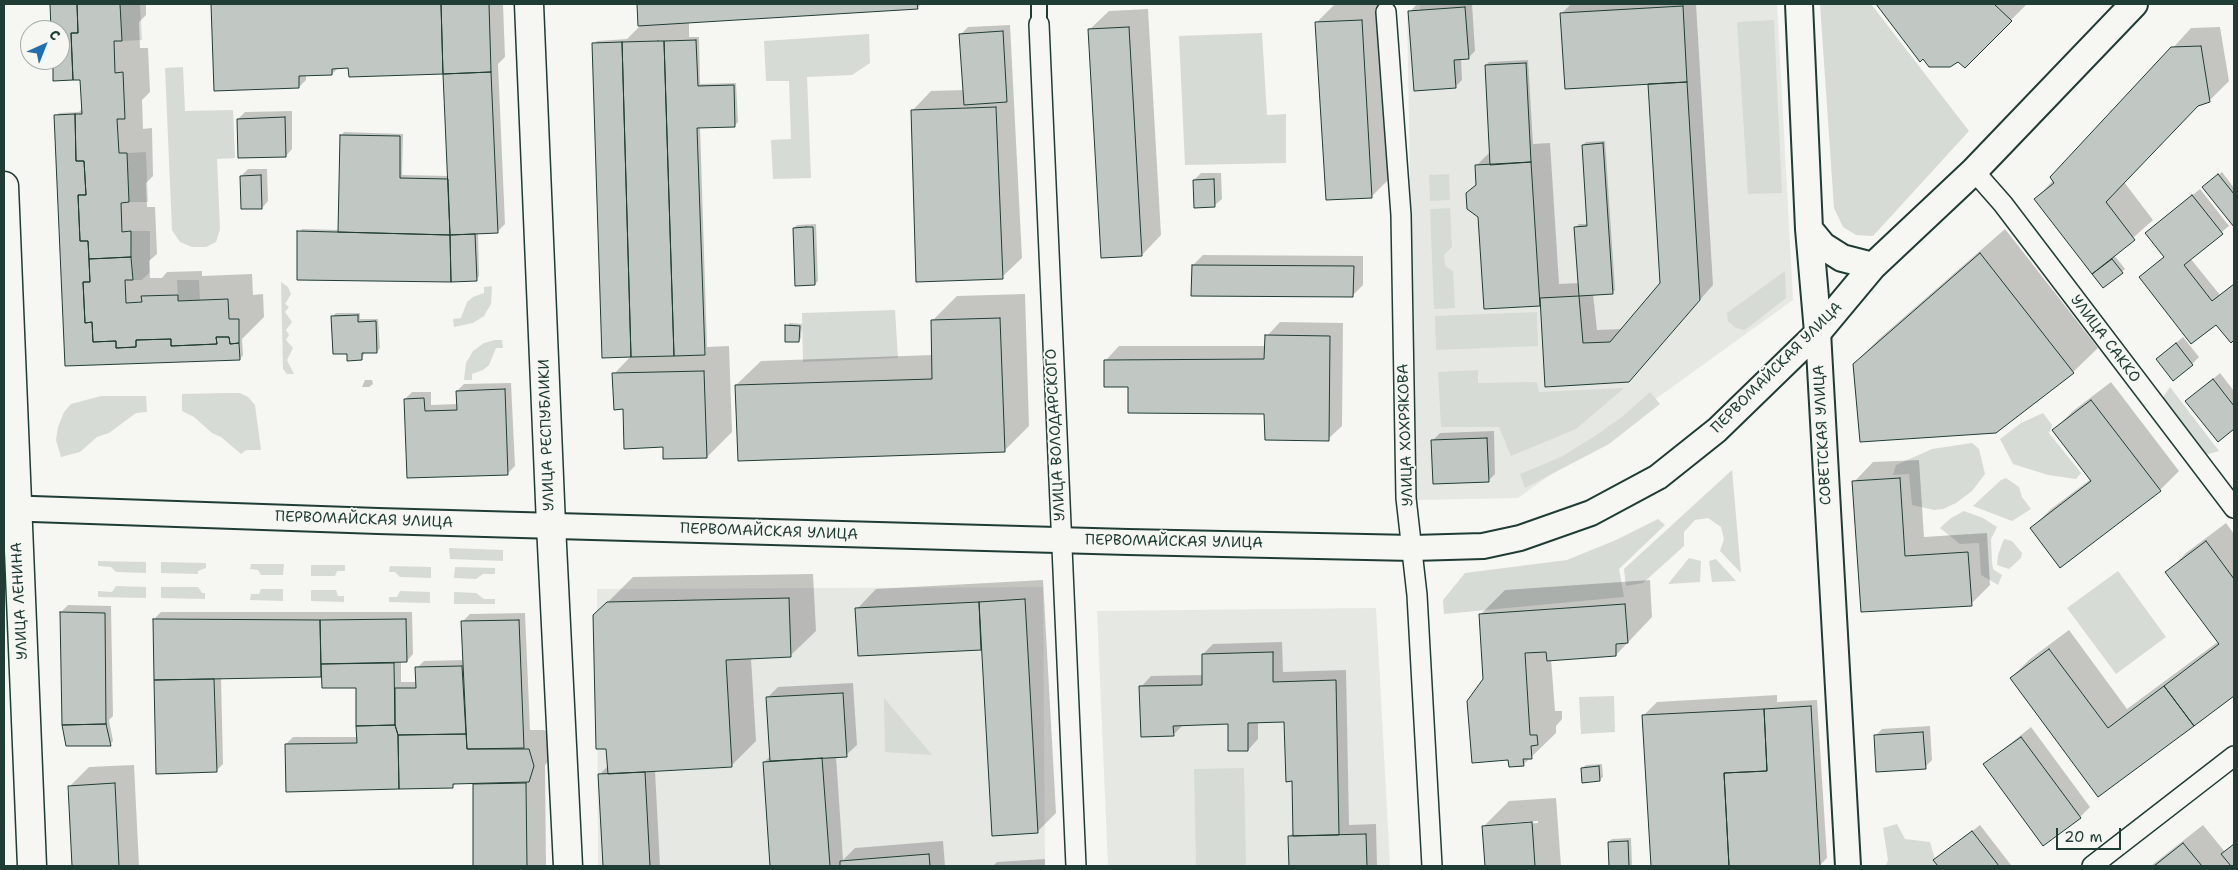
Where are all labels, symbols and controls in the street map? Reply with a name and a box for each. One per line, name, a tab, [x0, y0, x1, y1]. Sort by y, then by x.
north arrow	[20, 20, 70, 70]
text: С	[45, 25, 64, 44]
street label: УЛИЦА САККО	[2066, 292, 2144, 386]
street label: ПЕРВОМАЙСКАЯ УЛИЦА	[1708, 299, 1846, 437]
street label: УЛИЦА ВОЛОДАРСКОГО	[1042, 348, 1070, 522]
street label: УЛИЦА РЕСПУБЛИКИ	[535, 359, 559, 511]
street label: УЛИЦА ХОХРЯКОВА	[1395, 363, 1417, 507]
street label: СОВЕТСКАЯ УЛИЦА	[1810, 364, 1836, 506]
street label: ПЕРВОМАЙСКАЯ УЛИЦА	[275, 508, 453, 532]
street label: ПЕРВОМАЙСКАЯ УЛИЦА	[680, 520, 858, 544]
street label: ПЕРВОМАЙСКАЯ УЛИЦА	[1085, 531, 1263, 553]
street label: УЛИЦА ЛЕНИНА	[8, 542, 32, 660]
scale bar	[2058, 818, 2123, 850]
text: 20 m	[2064, 827, 2103, 847]

